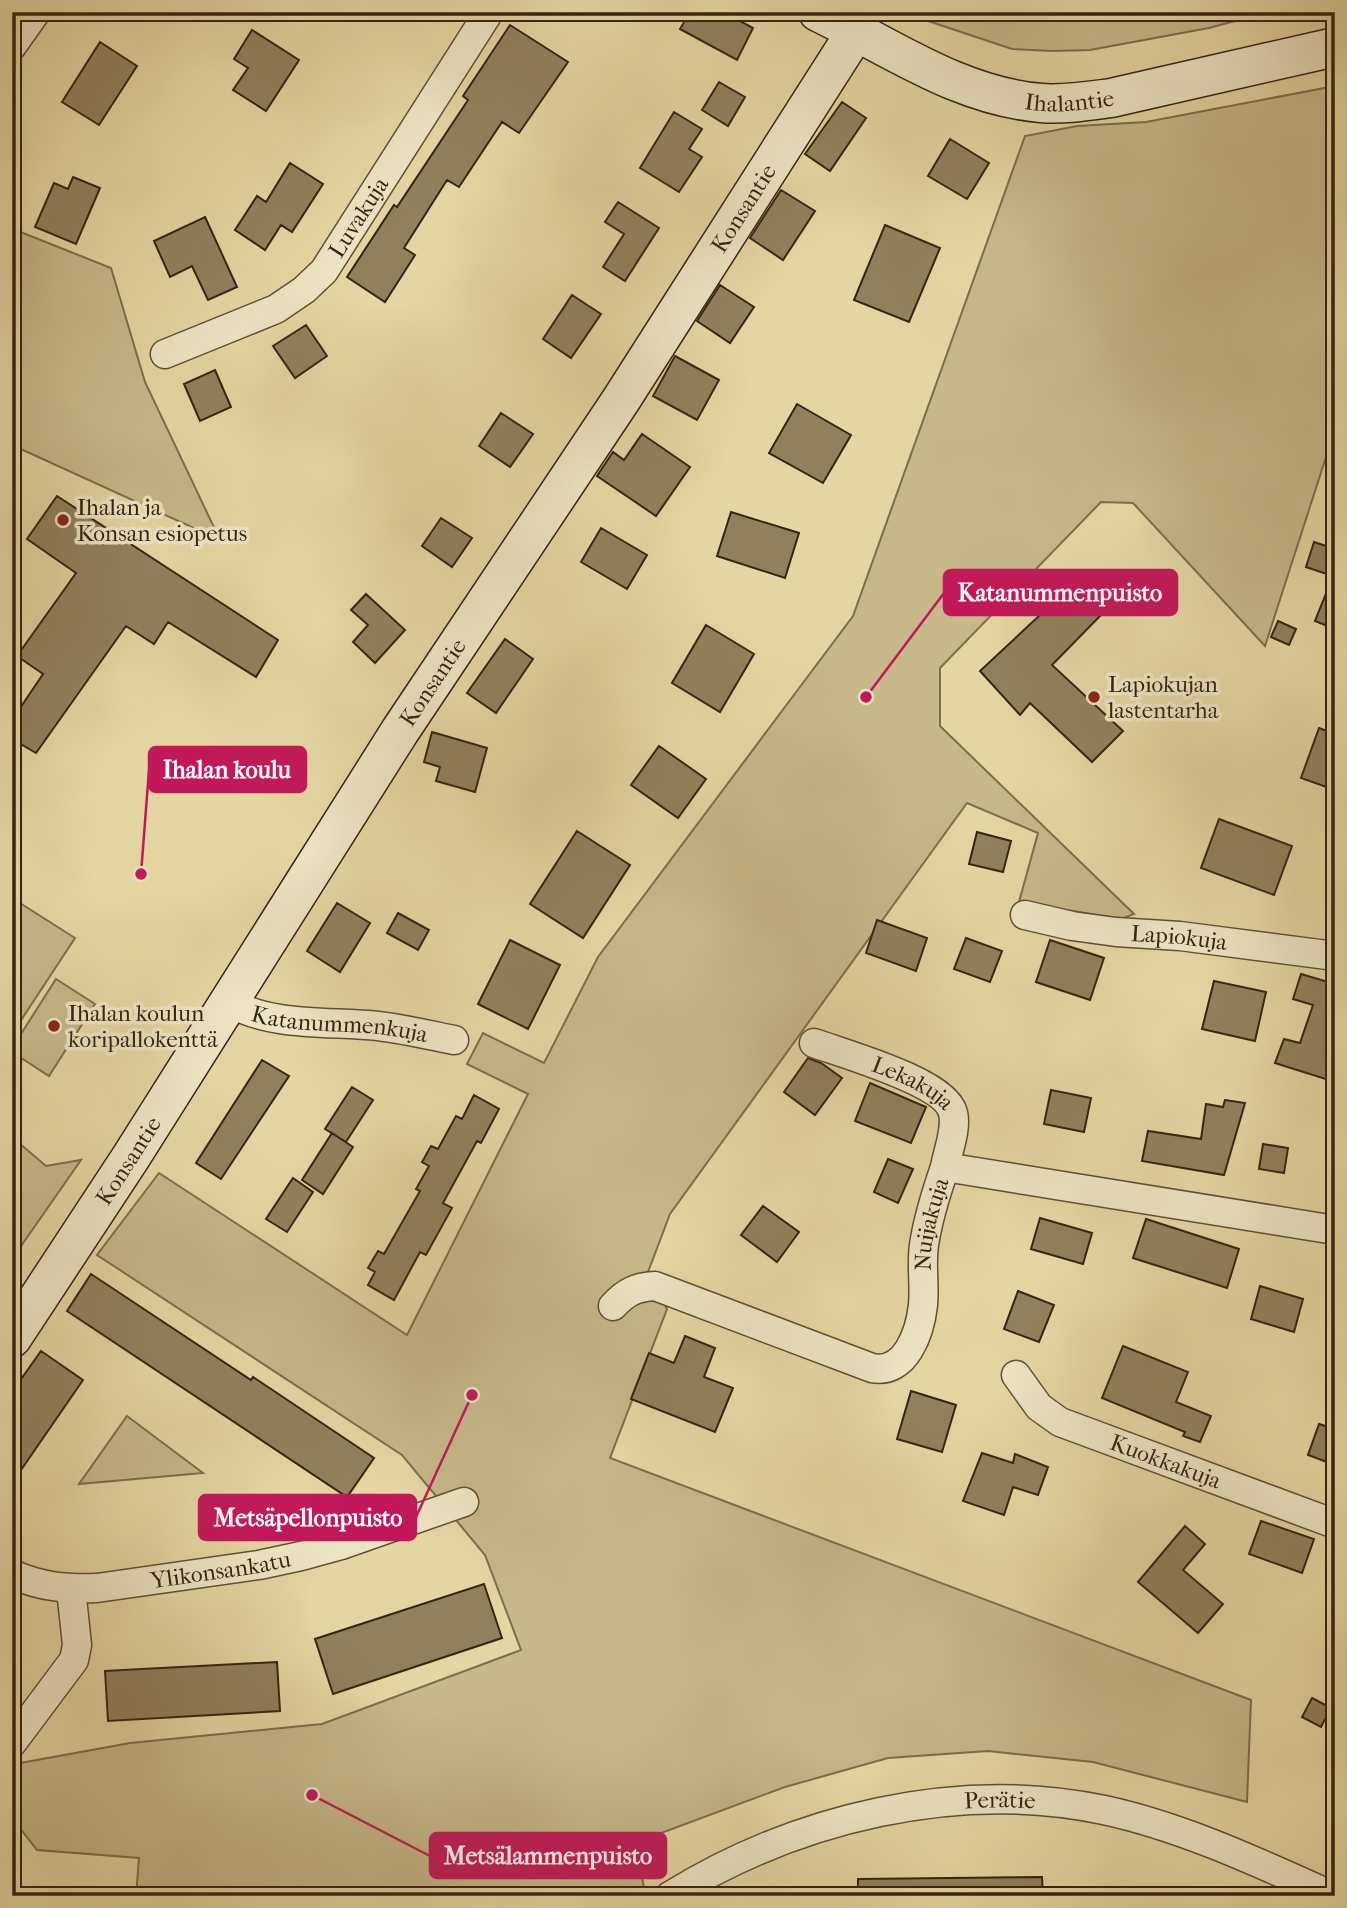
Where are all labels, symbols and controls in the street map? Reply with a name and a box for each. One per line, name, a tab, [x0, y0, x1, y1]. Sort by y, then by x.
street label: Ihalantie	[1023, 85, 1115, 118]
street label: Konsantie	[706, 159, 782, 258]
street label: Luvakuja	[323, 172, 394, 263]
place label: Ihalan ja Konsan esiopetus	[77, 494, 247, 547]
marker: Ihalan ja Konsan esiopetus	[55, 512, 71, 528]
callout: Katanummenpuisto	[944, 570, 1177, 615]
text: Katanummenpuisto	[958, 579, 1162, 607]
street label: Konsantie	[394, 634, 472, 732]
place label: Lapiokujan lastentarha	[1107, 671, 1219, 724]
marker: Lapiokujan lastentarha	[1086, 689, 1102, 705]
callout: Ihalan koulu	[149, 747, 306, 792]
text: Ihalan koulu	[163, 756, 292, 784]
street label: Lapiokuja	[1130, 920, 1229, 956]
place label: Ihalan koulun koripallokenttä	[68, 1000, 218, 1053]
street label: Katanummenkuja	[249, 1000, 430, 1048]
marker: Ihalan koulun koripallokenttä	[46, 1018, 62, 1034]
street label: Lekakuja	[868, 1051, 960, 1116]
street label: Konsantie	[90, 1112, 167, 1210]
street label: Nuijakuja	[910, 1174, 955, 1271]
street label: Kuokkakuja	[1106, 1429, 1225, 1495]
callout: Metsäpellonpuisto	[199, 1495, 416, 1540]
text: Metsäpellonpuisto	[213, 1504, 403, 1532]
street label: Ylikonsankatu	[148, 1546, 293, 1594]
street label: Perätie	[963, 1786, 1036, 1815]
callout: Metsälammenpuisto	[430, 1833, 666, 1878]
text: Metsälammenpuisto	[444, 1842, 652, 1870]

